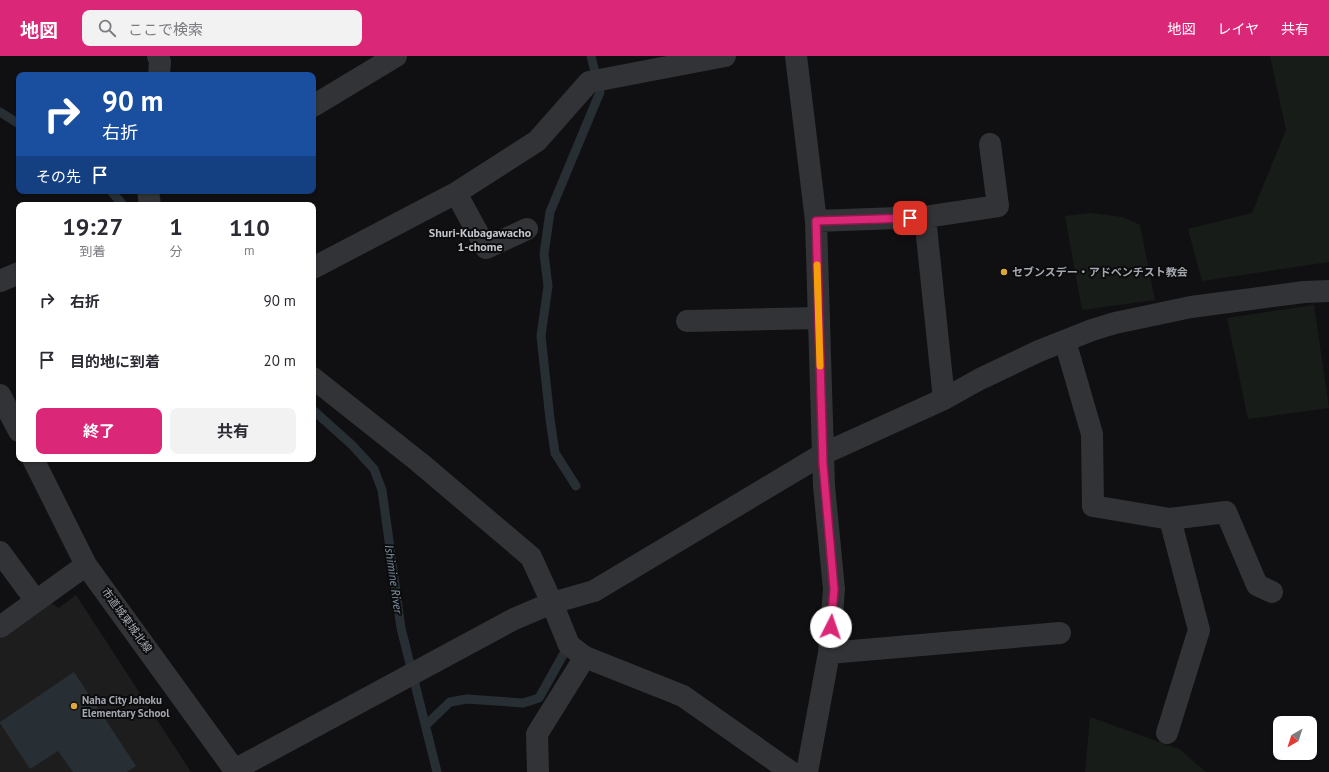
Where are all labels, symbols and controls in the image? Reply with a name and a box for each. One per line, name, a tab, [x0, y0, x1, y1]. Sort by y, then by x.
search box	[82, 10, 362, 46]
icon: search	[96, 17, 118, 39]
text: 地図	[20, 18, 58, 42]
text: ここで検索	[128, 20, 203, 39]
text: 地図	[1167, 20, 1195, 38]
text: レイヤ	[1217, 20, 1259, 38]
text: 共有	[1281, 20, 1309, 38]
text: 90 m	[102, 82, 163, 119]
icon: right	[36, 88, 88, 140]
text: 右折	[102, 121, 138, 144]
icon: arrive	[89, 164, 111, 186]
text: その先	[36, 167, 81, 186]
pin	[893, 201, 927, 235]
icon: arrive	[899, 207, 921, 229]
text: 19:27	[62, 211, 123, 242]
text: 1	[169, 211, 183, 242]
text: 110	[229, 212, 270, 243]
district label: Shuri-Kubagawacho 1-chome	[429, 225, 532, 254]
text: m	[244, 242, 255, 259]
text: 到着	[80, 243, 106, 260]
text: 分	[170, 243, 183, 260]
place label: セブンスデー・アドベンチスト教会	[1012, 265, 1188, 279]
marker: セブンスデー・アドベンチスト教会	[999, 267, 1009, 277]
icon: right	[36, 289, 58, 311]
text: 90 m	[263, 291, 296, 310]
text: 右折	[70, 292, 100, 311]
icon: arrive	[36, 349, 58, 371]
text: 20 m	[263, 351, 296, 370]
text: 目的地に到着	[70, 352, 160, 371]
button: 終了	[36, 408, 162, 454]
button: 共有	[170, 408, 296, 454]
water label: Ishimine River	[382, 544, 406, 615]
street label: 市道城東城北線	[99, 585, 155, 655]
position arrow	[810, 606, 852, 648]
place label: Naha City Johoku Elementary School	[82, 693, 170, 720]
marker: Naha City Johoku Elementary School	[69, 701, 79, 711]
north arrow	[1273, 716, 1317, 760]
map controls	[1273, 716, 1317, 760]

